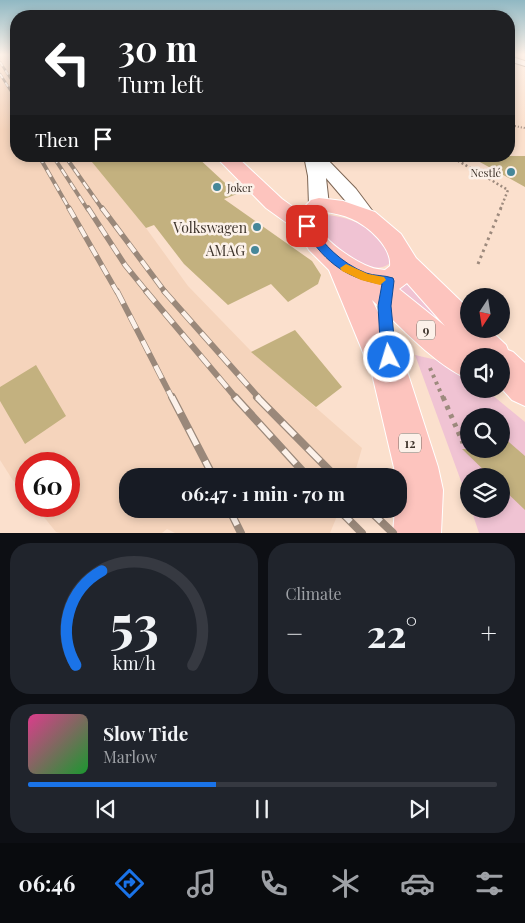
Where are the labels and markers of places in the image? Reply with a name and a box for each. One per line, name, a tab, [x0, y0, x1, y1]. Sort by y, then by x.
place label: Nestlé	[470, 165, 501, 180]
marker: Nestlé	[505, 166, 517, 178]
place label: Joker	[226, 180, 253, 195]
marker: Joker	[211, 181, 223, 193]
pin	[286, 205, 328, 247]
place label: Volkswagen	[172, 218, 248, 237]
marker: Volkswagen	[251, 221, 263, 233]
place label: AMAG	[205, 241, 245, 260]
marker: AMAG	[249, 244, 261, 256]

